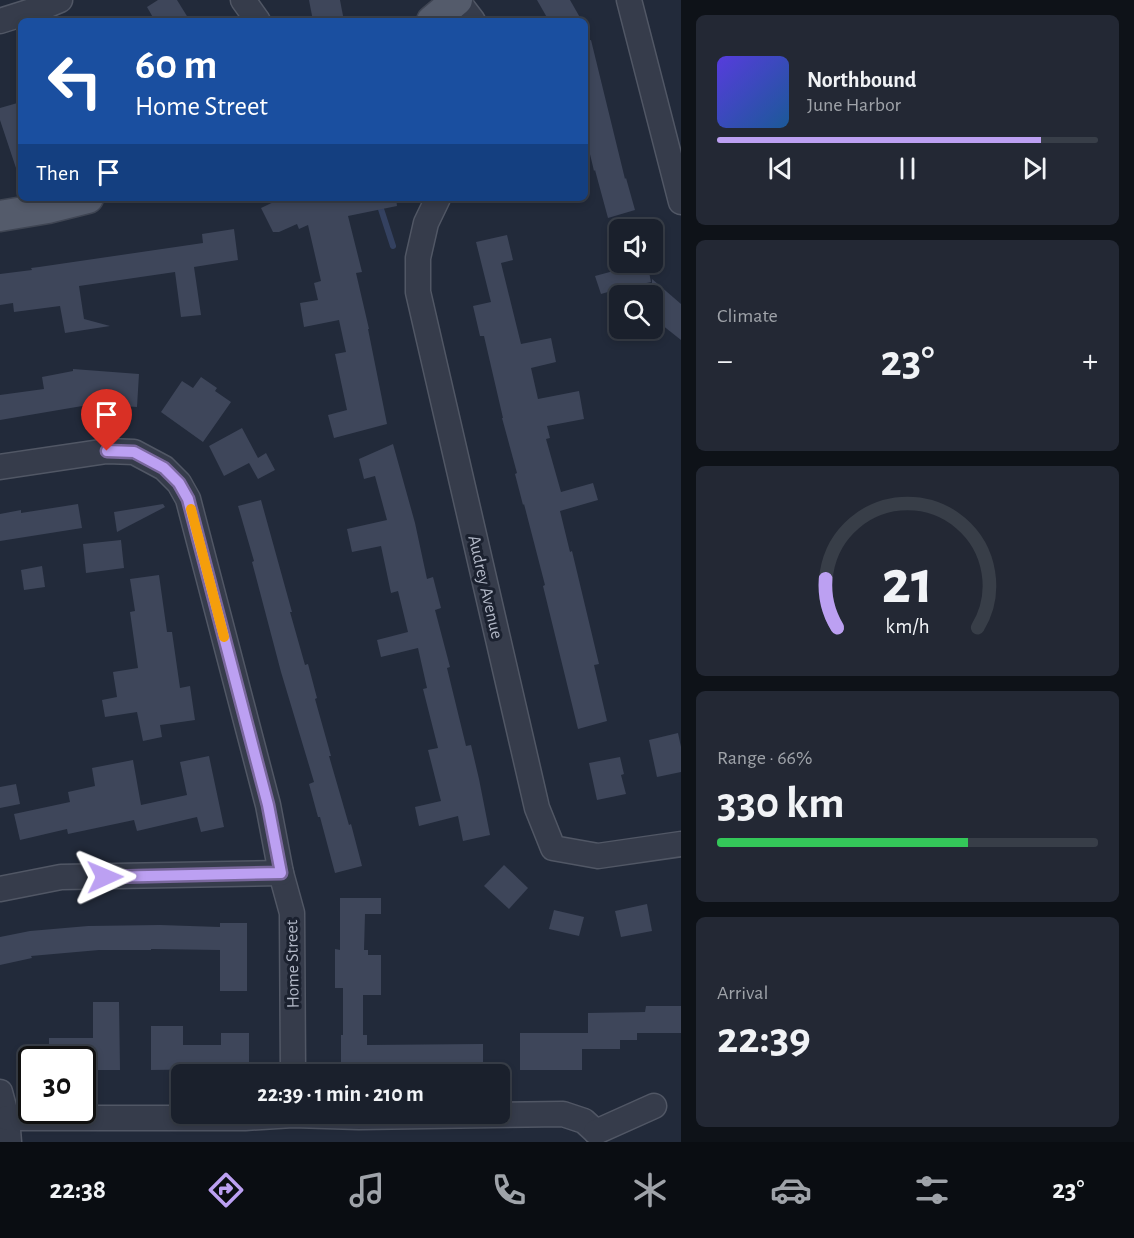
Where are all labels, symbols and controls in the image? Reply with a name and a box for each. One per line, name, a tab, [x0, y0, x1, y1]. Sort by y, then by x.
icon: left	[36, 42, 114, 120]
text: 60 m	[135, 44, 217, 86]
text: Northbound	[807, 69, 916, 91]
text: Home Street	[135, 93, 268, 120]
text: June Harbor	[807, 95, 901, 115]
icon: previous	[764, 152, 797, 185]
icon: pause	[891, 152, 924, 185]
icon: next	[1018, 152, 1051, 185]
icon: arrive	[92, 156, 125, 189]
text: Then	[36, 162, 80, 184]
map controls	[609, 219, 663, 339]
button: sound	[609, 219, 663, 273]
button: search	[609, 285, 663, 339]
text: Climate	[717, 306, 778, 326]
text: 23°	[881, 339, 934, 384]
text: −	[717, 345, 733, 378]
text: +	[1082, 345, 1098, 378]
pin	[81, 389, 132, 451]
icon: arrive	[90, 398, 123, 431]
street label: Audrey Avenue	[464, 534, 506, 641]
text: 21	[882, 552, 933, 614]
text: km/h	[885, 616, 930, 637]
text: Range · 66%	[717, 748, 812, 768]
text: 330 km	[717, 781, 845, 826]
position arrow	[73, 845, 137, 909]
street label: Home Street	[283, 919, 303, 1008]
text: Arrival	[717, 983, 768, 1003]
text: 22:39	[717, 1016, 811, 1061]
speed limit sign: 30	[18, 1046, 96, 1124]
text: 22:39 · 1 min · 210 m	[257, 1083, 424, 1105]
icon: directions	[205, 1169, 247, 1211]
icon: music	[346, 1169, 388, 1211]
icon: phone	[488, 1169, 530, 1211]
icon: climate	[629, 1169, 671, 1211]
icon: car	[770, 1169, 812, 1211]
icon: filters	[911, 1169, 953, 1211]
text: 22:38	[50, 1176, 106, 1203]
text: 23°	[1052, 1176, 1084, 1203]

